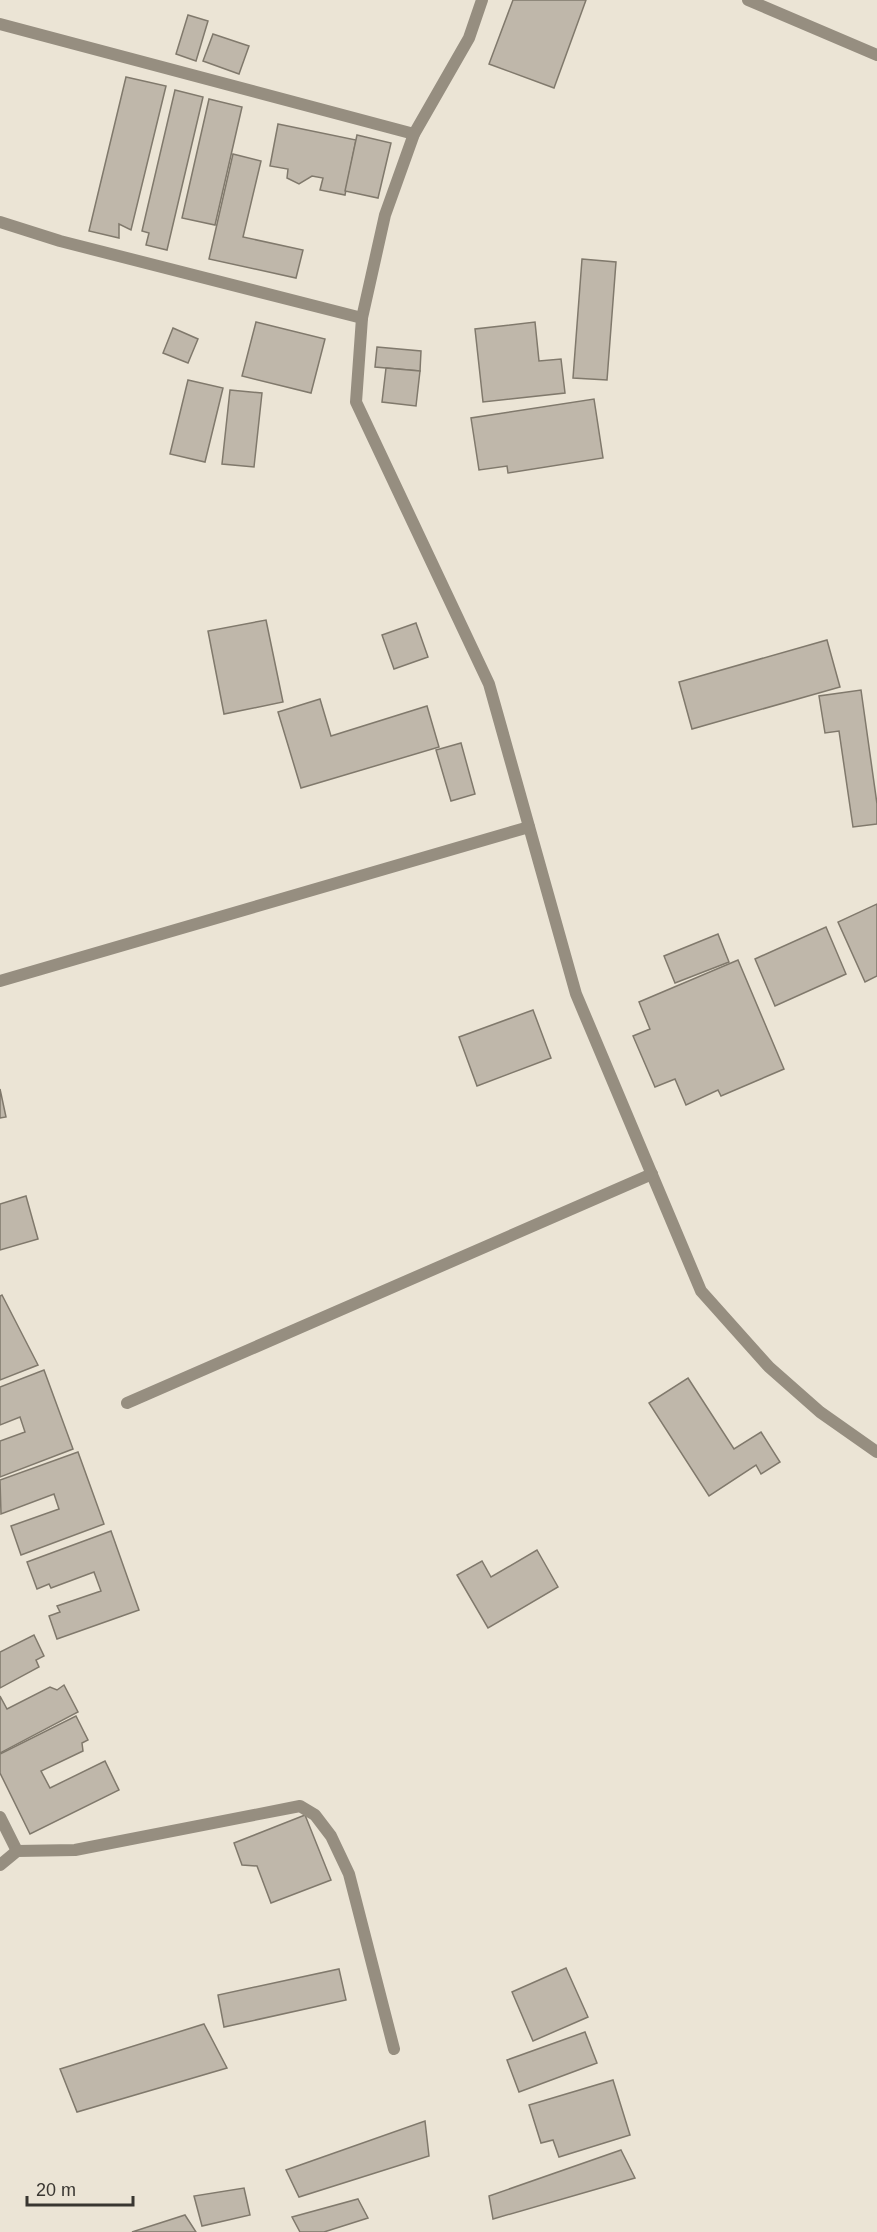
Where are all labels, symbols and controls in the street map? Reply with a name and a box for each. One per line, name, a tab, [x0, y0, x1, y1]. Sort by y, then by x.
scale bar	[27, 2169, 134, 2207]
text: 20 m	[36, 2180, 76, 2200]

